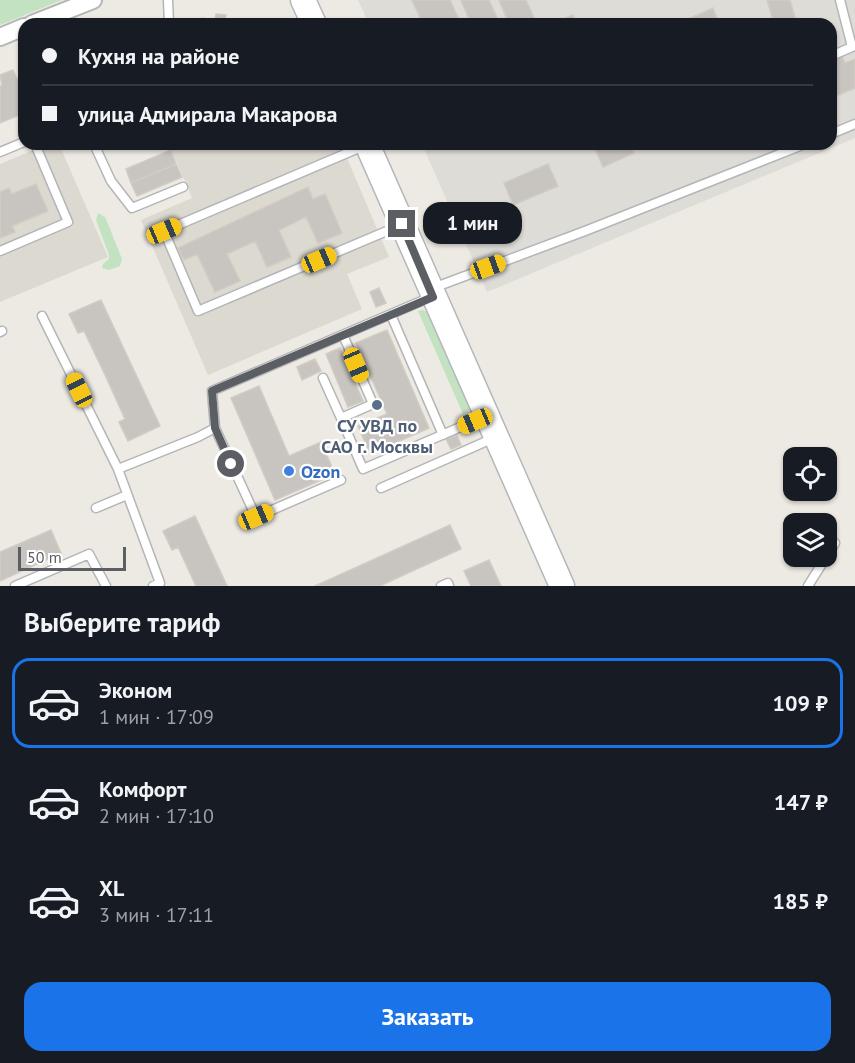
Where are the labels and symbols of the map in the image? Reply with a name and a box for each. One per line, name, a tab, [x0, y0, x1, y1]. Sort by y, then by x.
callout: 1 мин	[423, 203, 522, 245]
route end	[388, 210, 415, 237]
car	[144, 216, 184, 246]
car	[299, 245, 339, 275]
car	[468, 252, 508, 282]
car	[341, 345, 371, 385]
car	[63, 370, 95, 410]
marker: СУ УВД по САО г. Москвы	[370, 398, 384, 412]
car	[455, 406, 495, 436]
place label: СУ УВД по САО г. Москвы	[321, 414, 433, 458]
route start	[217, 450, 244, 477]
place label: Ozon	[301, 460, 340, 483]
marker: Ozon	[282, 464, 296, 478]
car	[236, 502, 276, 532]
scale bar	[18, 544, 126, 572]

